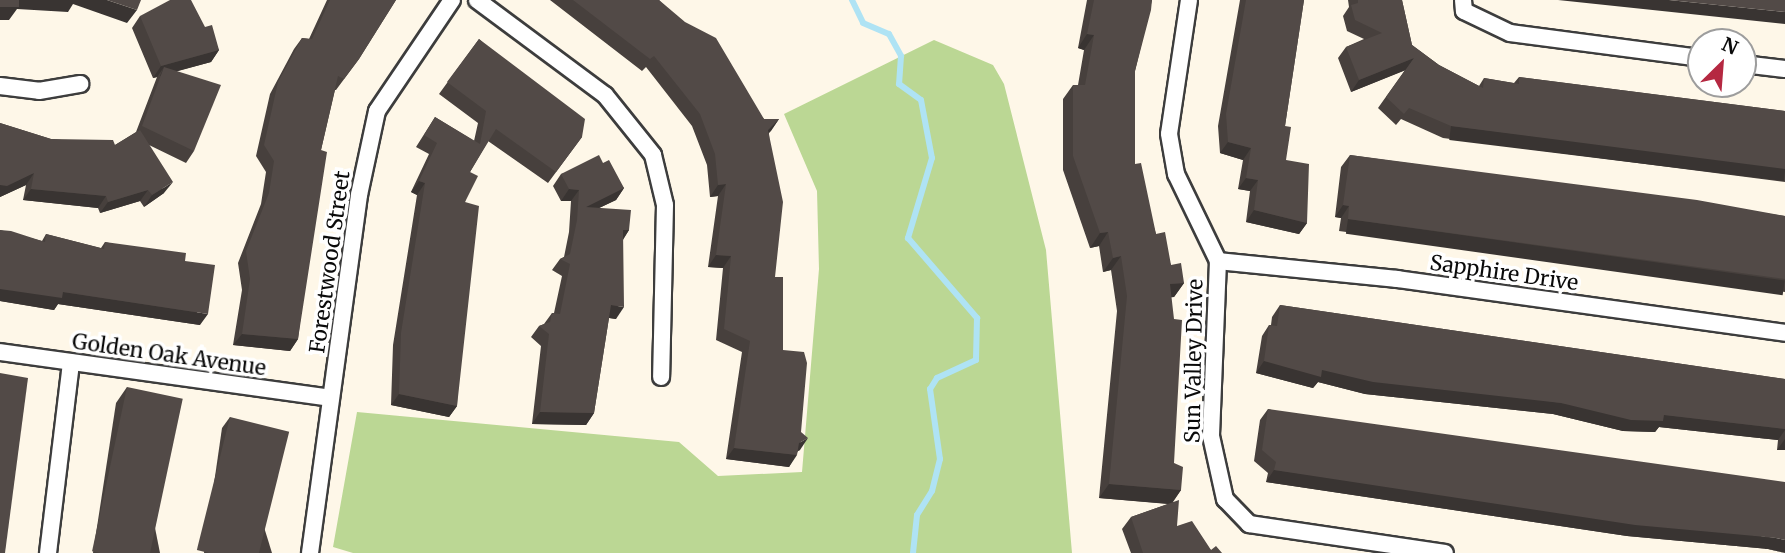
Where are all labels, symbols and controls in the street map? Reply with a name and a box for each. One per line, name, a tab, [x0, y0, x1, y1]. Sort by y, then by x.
north arrow	[1687, 28, 1757, 98]
text: N	[1718, 32, 1742, 60]
street label: Forestwood Street	[305, 169, 355, 355]
street label: Sapphire Drive	[1428, 250, 1580, 296]
street label: Sun Valley Drive	[1180, 279, 1208, 443]
street label: Golden Oak Avenue	[71, 329, 267, 381]

